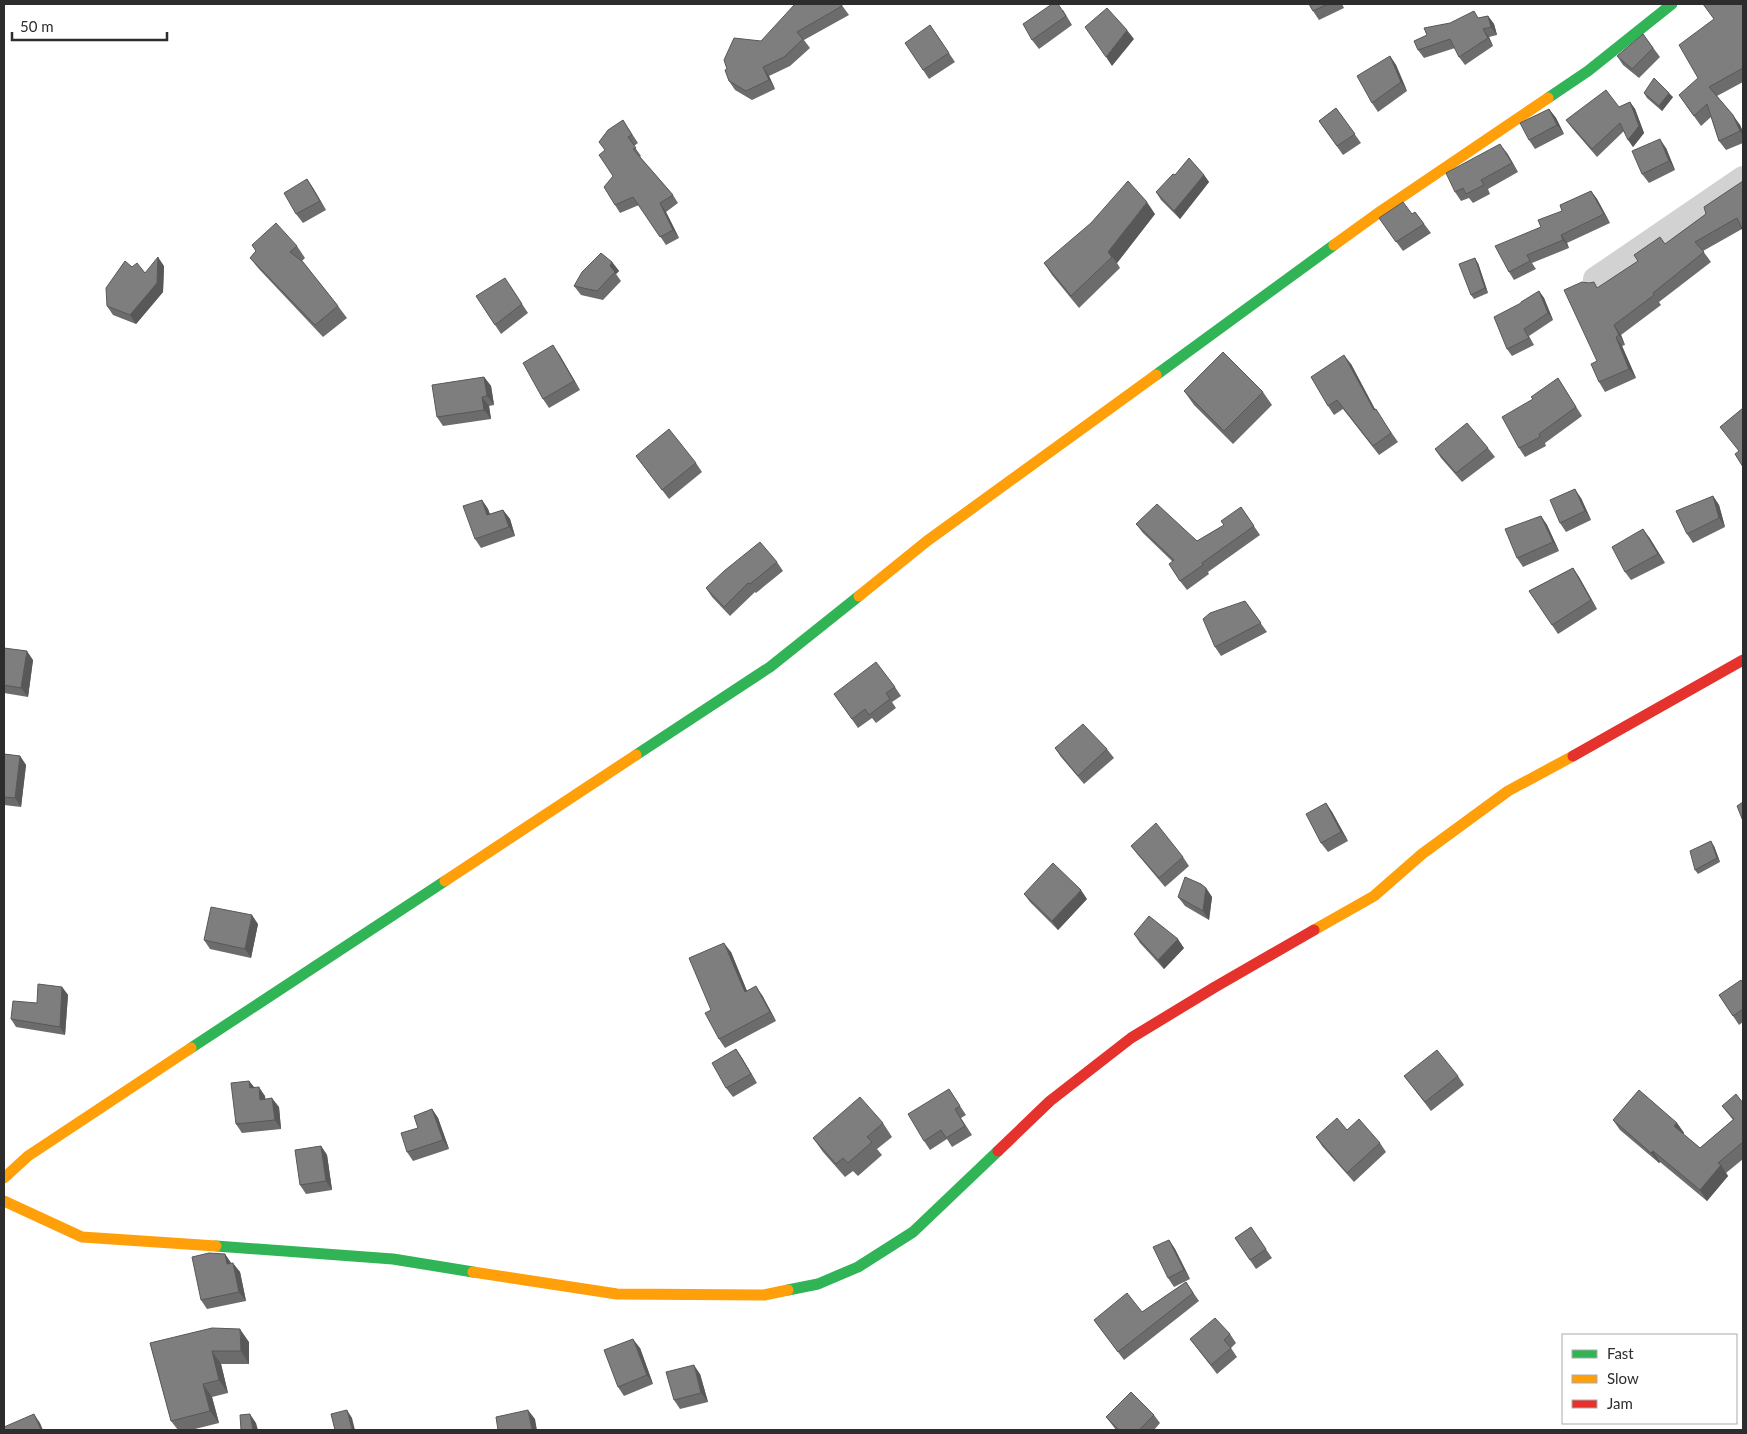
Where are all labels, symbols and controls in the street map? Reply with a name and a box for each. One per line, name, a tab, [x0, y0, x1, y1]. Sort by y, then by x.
scale bar	[12, 10, 168, 42]
text: 50 m	[20, 17, 54, 35]
legend	[1562, 1334, 1737, 1424]
text: Fast	[1607, 1344, 1634, 1362]
text: Slow	[1607, 1369, 1639, 1387]
text: Jam	[1607, 1394, 1633, 1412]

